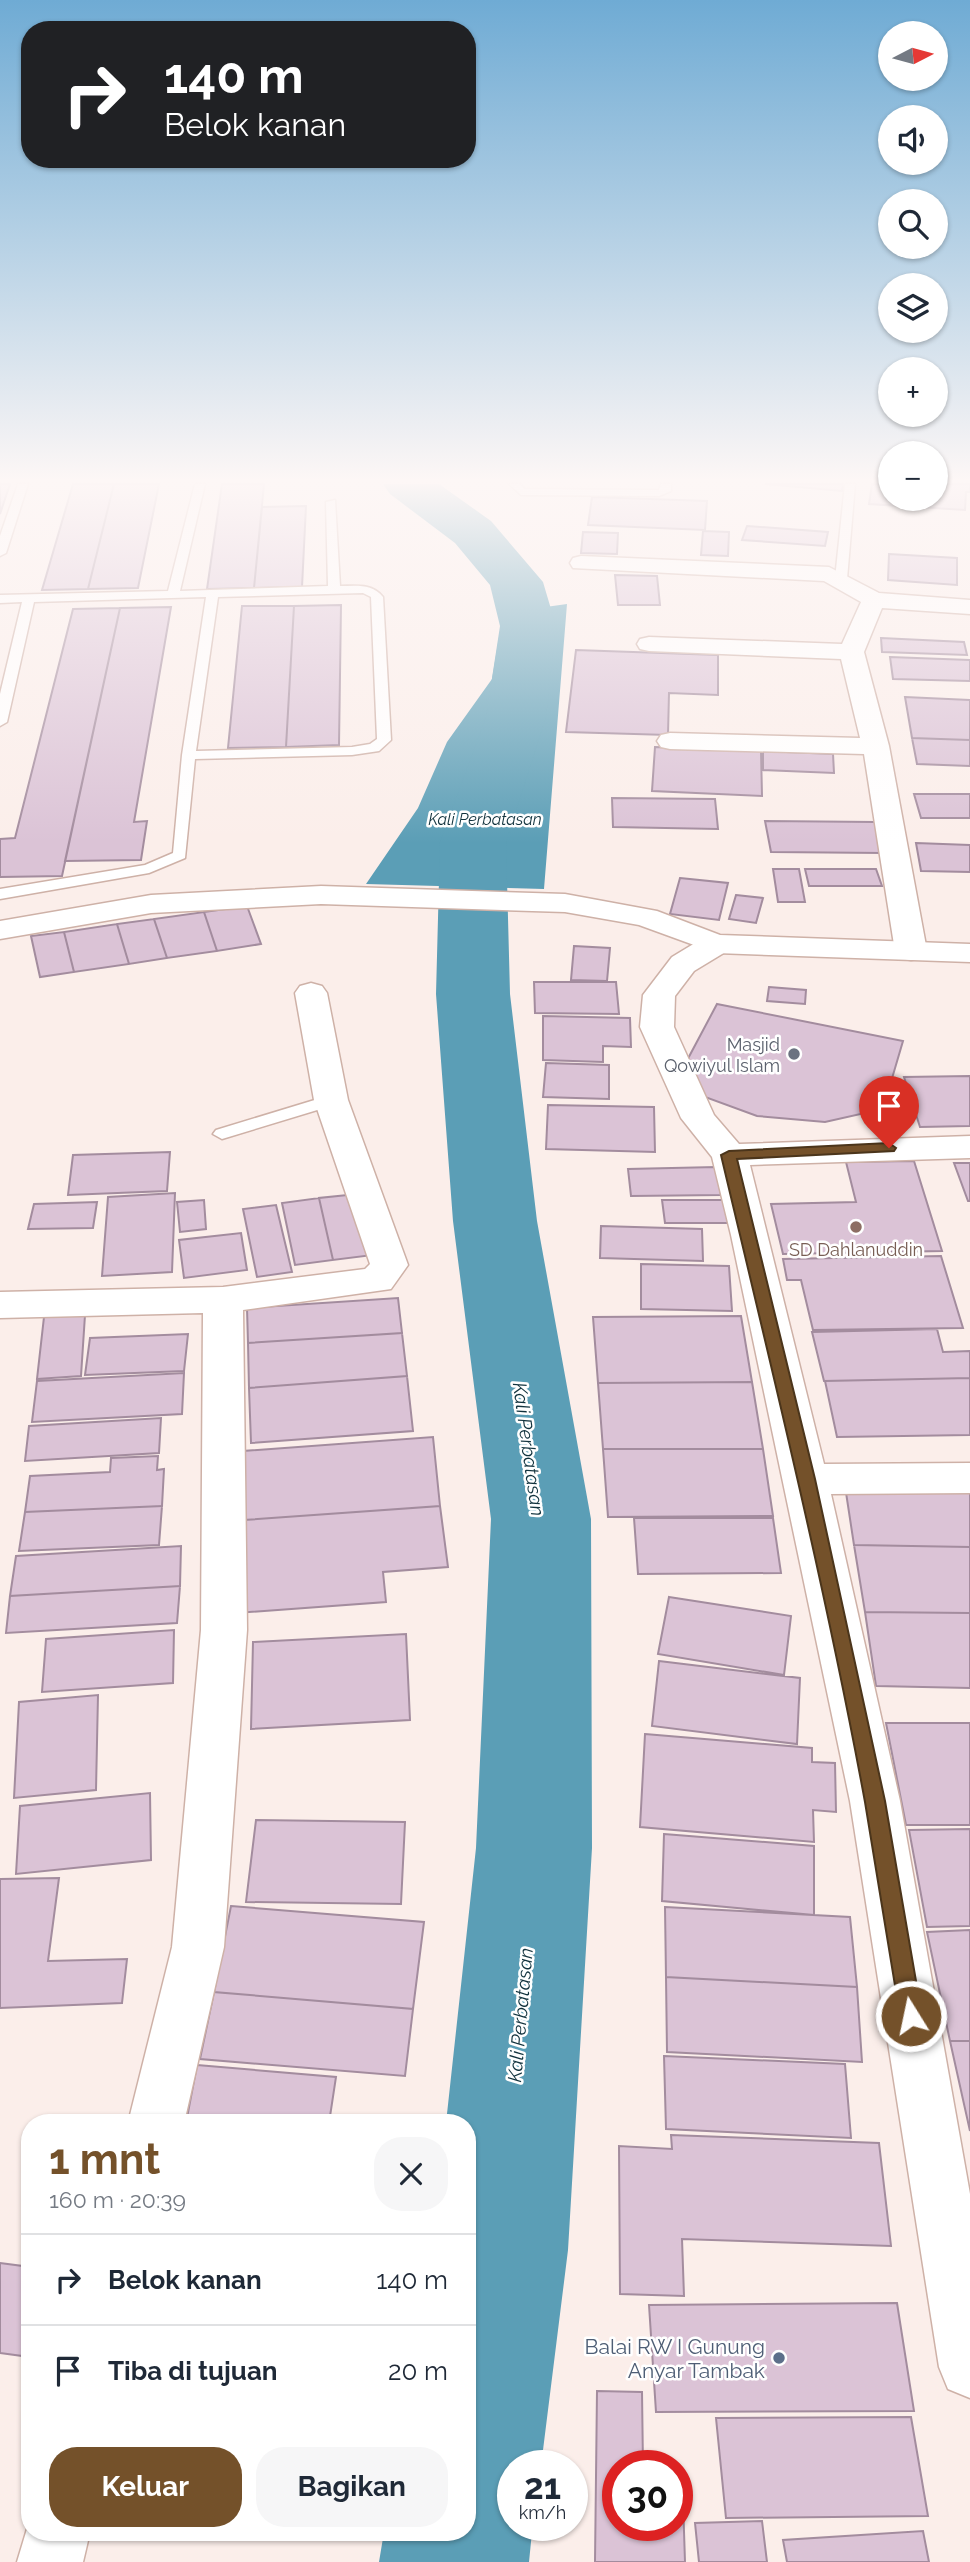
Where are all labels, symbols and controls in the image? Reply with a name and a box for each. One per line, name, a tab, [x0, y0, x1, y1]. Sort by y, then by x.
north arrow	[878, 21, 948, 91]
map controls	[878, 21, 948, 511]
text: 140 m	[164, 47, 304, 104]
icon: right	[49, 49, 140, 140]
button: sound	[878, 105, 948, 175]
text: Belok kanan	[164, 106, 346, 143]
button: search	[878, 189, 948, 259]
button: layers	[878, 273, 948, 343]
button: +	[878, 357, 948, 427]
button: −	[878, 441, 948, 511]
water label: Kali Perbatasan	[428, 810, 542, 829]
place label: Masjid Qowiyul Islam	[664, 1034, 780, 1076]
marker: Masjid Qowiyul Islam	[786, 1046, 802, 1062]
pin	[859, 1076, 919, 1148]
icon: arrive	[870, 1087, 908, 1125]
marker: SD Dahlanuddin	[848, 1219, 864, 1235]
place label: SD Dahlanuddin	[789, 1239, 923, 1260]
water label: Kali Perbatasan	[509, 1381, 549, 1517]
water label: Kali Perbatasan	[503, 1947, 537, 2083]
position arrow	[874, 1979, 948, 2053]
text: 1 mnt	[49, 2135, 160, 2184]
button: close	[374, 2137, 448, 2211]
text: 160 m · 20:39	[49, 2186, 186, 2213]
icon: right	[49, 2261, 87, 2299]
text: Belok kanan	[108, 2265, 262, 2295]
text: 140 m	[376, 2265, 448, 2295]
place label: Balai RW I Gunung Anyar Tambak	[585, 2334, 765, 2383]
marker: Balai RW I Gunung Anyar Tambak	[771, 2350, 787, 2366]
icon: arrive	[49, 2352, 87, 2390]
text: Tiba di tujuan	[108, 2356, 278, 2386]
text: 20 m	[388, 2356, 448, 2386]
button: Keluar	[49, 2447, 242, 2527]
button: Bagikan	[256, 2447, 448, 2527]
speed limit sign: 30	[602, 2450, 693, 2541]
text: 21	[524, 2466, 561, 2507]
text: km/h	[519, 2502, 566, 2523]

